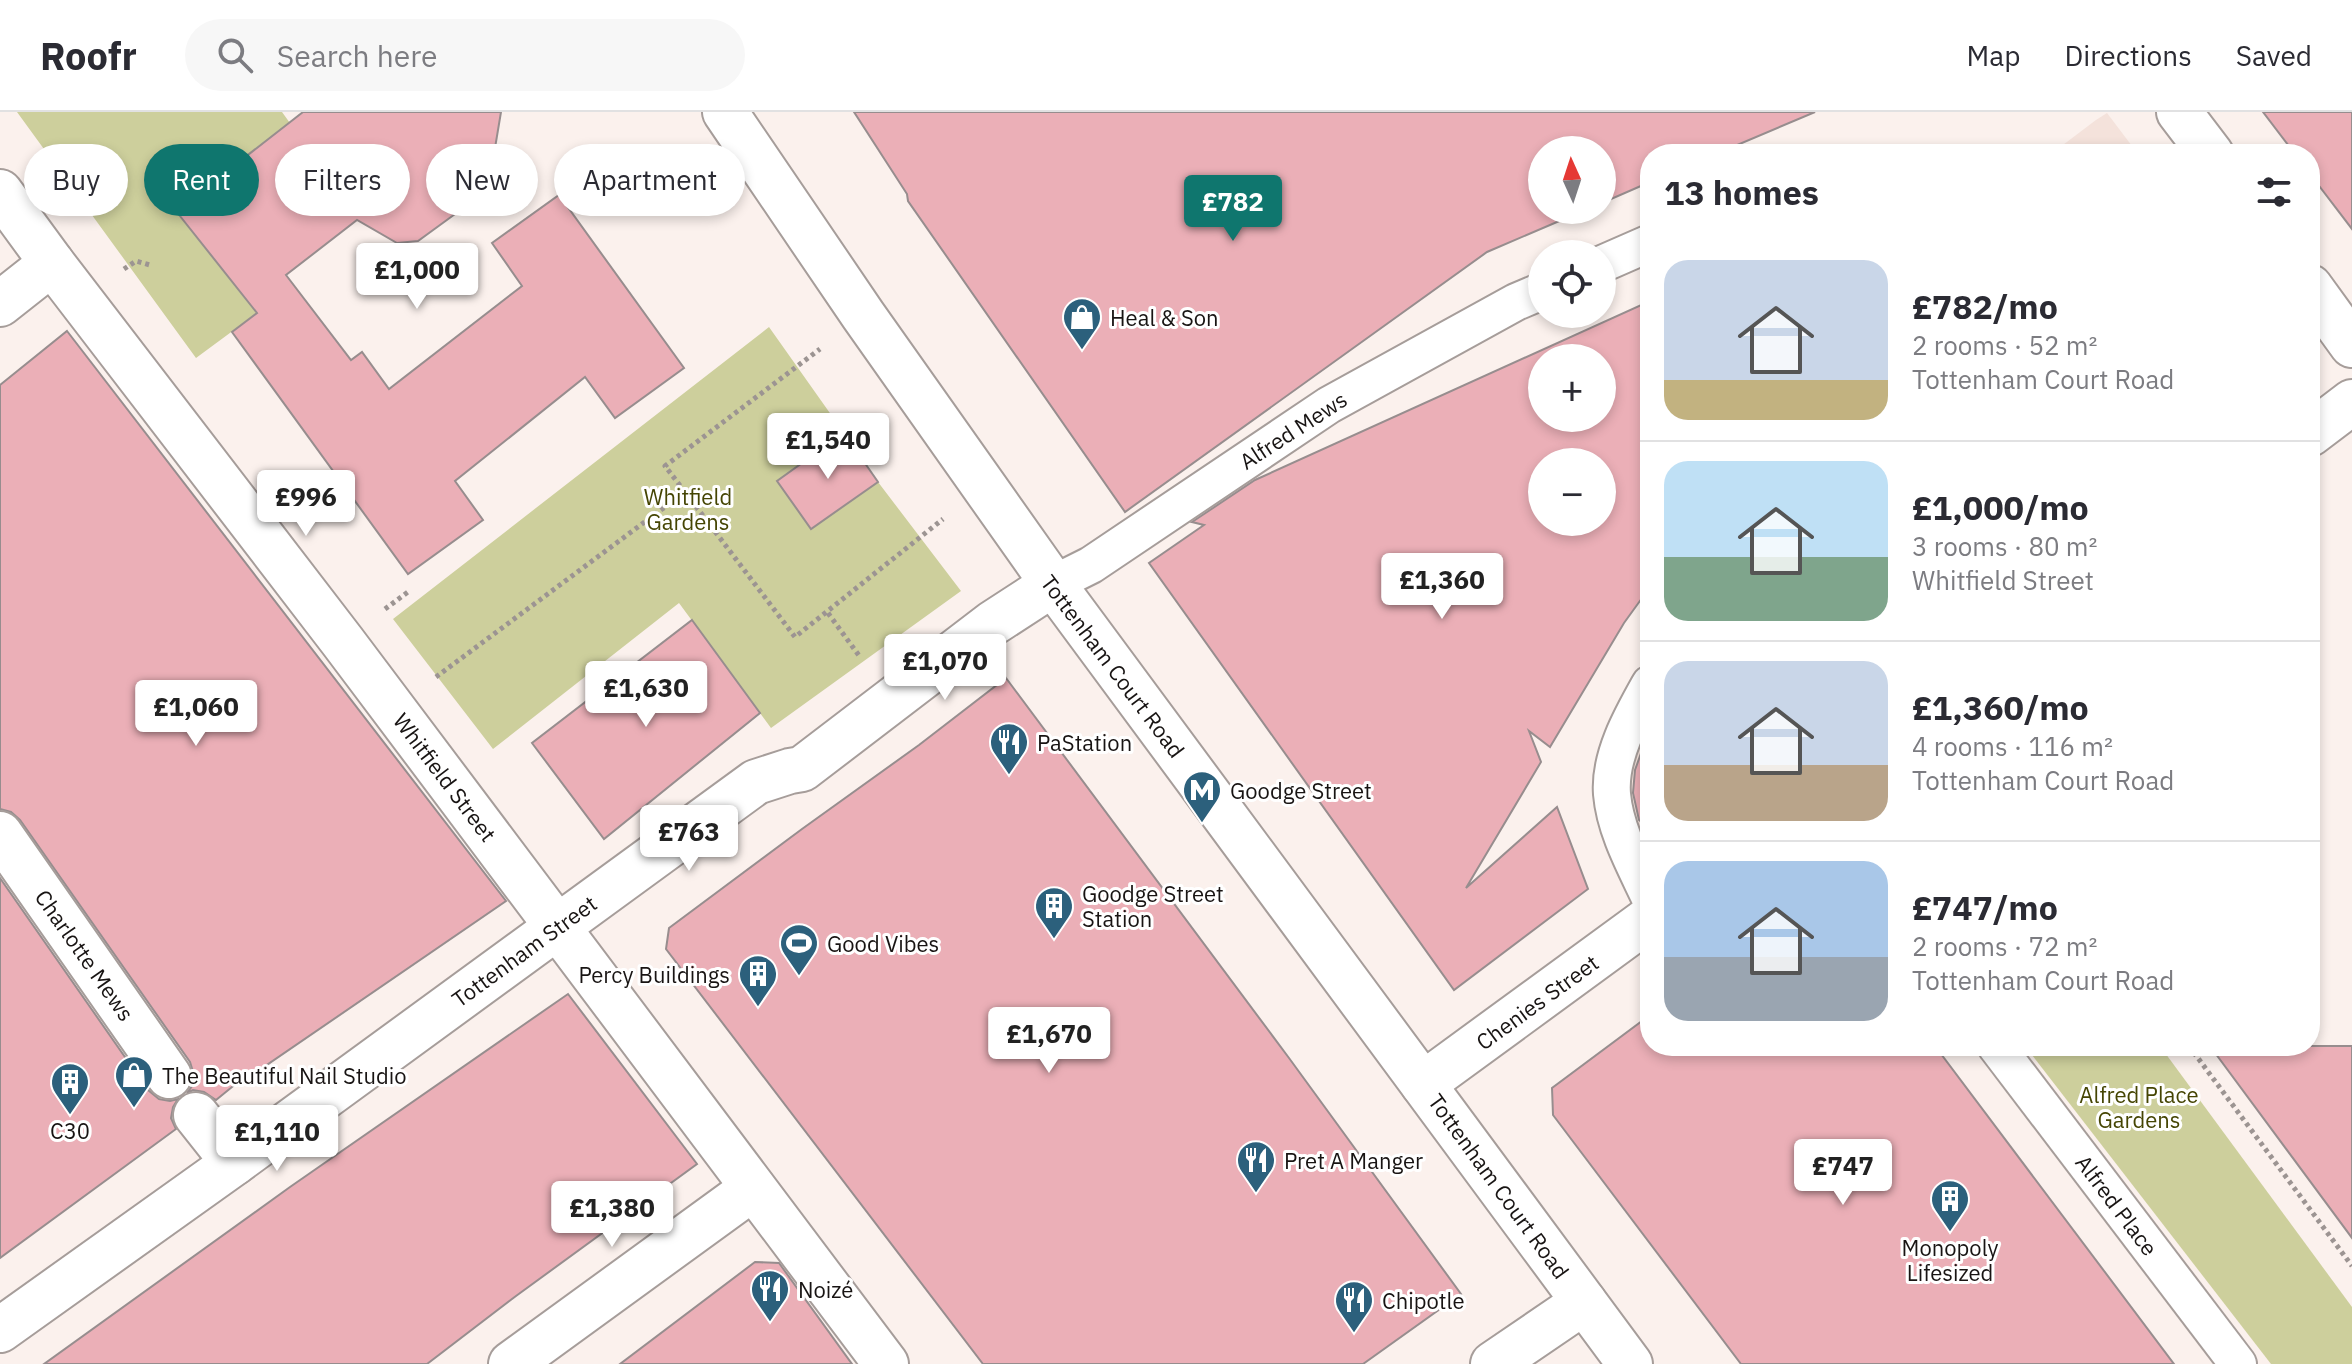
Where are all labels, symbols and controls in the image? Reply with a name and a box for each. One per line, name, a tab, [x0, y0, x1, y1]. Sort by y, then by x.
search box	[185, 19, 745, 91]
text: Roofr	[40, 31, 137, 80]
icon: search	[213, 33, 257, 77]
text: Search here	[277, 36, 438, 75]
text: Map	[1966, 37, 2020, 74]
text: Directions	[2064, 37, 2192, 74]
text: Saved	[2236, 37, 2312, 74]
north arrow	[1528, 136, 1616, 224]
map controls	[1528, 136, 1616, 536]
chip: Buy	[24, 144, 128, 216]
chip: Rent	[144, 144, 259, 216]
chip: Filters	[275, 144, 410, 216]
chip: New	[426, 144, 538, 216]
chip: Apartment	[554, 144, 745, 216]
text: 13 homes	[1664, 170, 1819, 214]
icon: filters	[2252, 170, 2296, 214]
pin: £782	[1186, 175, 1280, 243]
text: £782	[1202, 184, 1264, 218]
button: locate	[1528, 240, 1616, 328]
pin: £1,000	[352, 243, 482, 311]
text: £1,000	[374, 252, 460, 286]
text: £782/mo	[1912, 284, 2058, 328]
icon: home	[1728, 292, 1824, 388]
shop icon: Heal & Son	[1061, 296, 1103, 351]
place label: Heal & Son	[1110, 303, 1219, 332]
text: 2 rooms · 52 m²	[1912, 328, 2097, 362]
button: +	[1528, 344, 1616, 432]
text: Tottenham Court Road	[1912, 362, 2174, 396]
street label: Alfred Mews	[1234, 384, 1352, 476]
pin: £1,540	[763, 413, 893, 481]
text: £1,540	[785, 422, 871, 456]
button: −	[1528, 448, 1616, 536]
pin: £996	[259, 470, 353, 538]
text: £996	[275, 479, 337, 513]
park label: Whitfield Gardens	[644, 482, 732, 536]
text: £1,000/mo	[1912, 485, 2089, 529]
icon: home	[1728, 493, 1824, 589]
text: 3 rooms · 80 m²	[1912, 529, 2097, 563]
pin: £1,360	[1377, 553, 1507, 621]
text: £1,360	[1399, 562, 1485, 596]
text: Whitfield Street	[1912, 563, 2094, 597]
street label: Tottenham Court Road	[1035, 569, 1191, 763]
pin: £1,070	[880, 634, 1010, 702]
text: £1,070	[902, 643, 988, 677]
pin: £1,630	[581, 661, 711, 729]
text: £1,630	[603, 670, 689, 704]
pin: £1,060	[131, 680, 261, 748]
text: £1,360/mo	[1912, 685, 2089, 729]
text: £1,060	[153, 689, 239, 723]
icon: home	[1728, 693, 1824, 789]
street label: Whitfield Street	[387, 707, 503, 847]
restaurant icon: PaStation	[988, 721, 1030, 776]
place label: PaStation	[1037, 728, 1132, 757]
text: 4 rooms · 116 m²	[1912, 729, 2113, 763]
text: Tottenham Court Road	[1912, 763, 2174, 797]
metro station icon: Goodge Street	[1181, 769, 1223, 824]
place label: Goodge Street	[1230, 776, 1372, 805]
pin: £763	[642, 805, 736, 873]
text: £763	[658, 814, 720, 848]
place label: Goodge Street Station	[1082, 879, 1224, 933]
street label: Charlotte Mews	[29, 884, 141, 1026]
building icon: Goodge Street Station	[1033, 885, 1075, 940]
text: £747/mo	[1912, 885, 2058, 929]
street label: Tottenham Street	[446, 889, 602, 1013]
icon: home	[1728, 893, 1824, 989]
sports icon: Good Vibes	[778, 922, 820, 977]
place label: Good Vibes	[827, 929, 939, 958]
text: 2 rooms · 72 m²	[1912, 929, 2097, 963]
street label: Chenies Street	[1470, 948, 1604, 1056]
building icon: Percy Buildings	[737, 953, 779, 1008]
place label: Percy Buildings	[578, 960, 730, 989]
text: Tottenham Court Road	[1912, 963, 2174, 997]
pin: £1,670	[984, 1007, 1114, 1075]
text: £1,670	[1006, 1016, 1092, 1050]
shop icon: The Beautiful Nail Studio	[113, 1054, 155, 1109]
building icon: C30	[49, 1061, 91, 1116]
place label: The Beautiful Nail Studio	[162, 1061, 407, 1090]
park label: Alfred Place Gardens	[2079, 1080, 2199, 1134]
street label: Tottenham Court Road	[1422, 1088, 1576, 1284]
pin: £1,110	[212, 1105, 342, 1173]
text: £1,110	[234, 1114, 320, 1148]
place label: C30	[50, 1116, 90, 1145]
restaurant icon: Pret A Manger	[1235, 1139, 1277, 1194]
pin: £747	[1796, 1139, 1890, 1207]
place label: Pret A Manger	[1284, 1146, 1423, 1175]
text: £747	[1812, 1148, 1874, 1182]
street label: Alfred Place	[2070, 1149, 2164, 1261]
building icon: Monopoly Lifesized	[1929, 1178, 1971, 1233]
pin: £1,380	[547, 1181, 677, 1249]
text: £1,380	[569, 1190, 655, 1224]
place label: Monopoly Lifesized	[1902, 1233, 1998, 1287]
restaurant icon: Noizé	[749, 1268, 791, 1323]
place label: Noizé	[798, 1275, 853, 1304]
restaurant icon: Chipotle	[1333, 1279, 1375, 1334]
place label: Chipotle	[1382, 1286, 1465, 1315]

